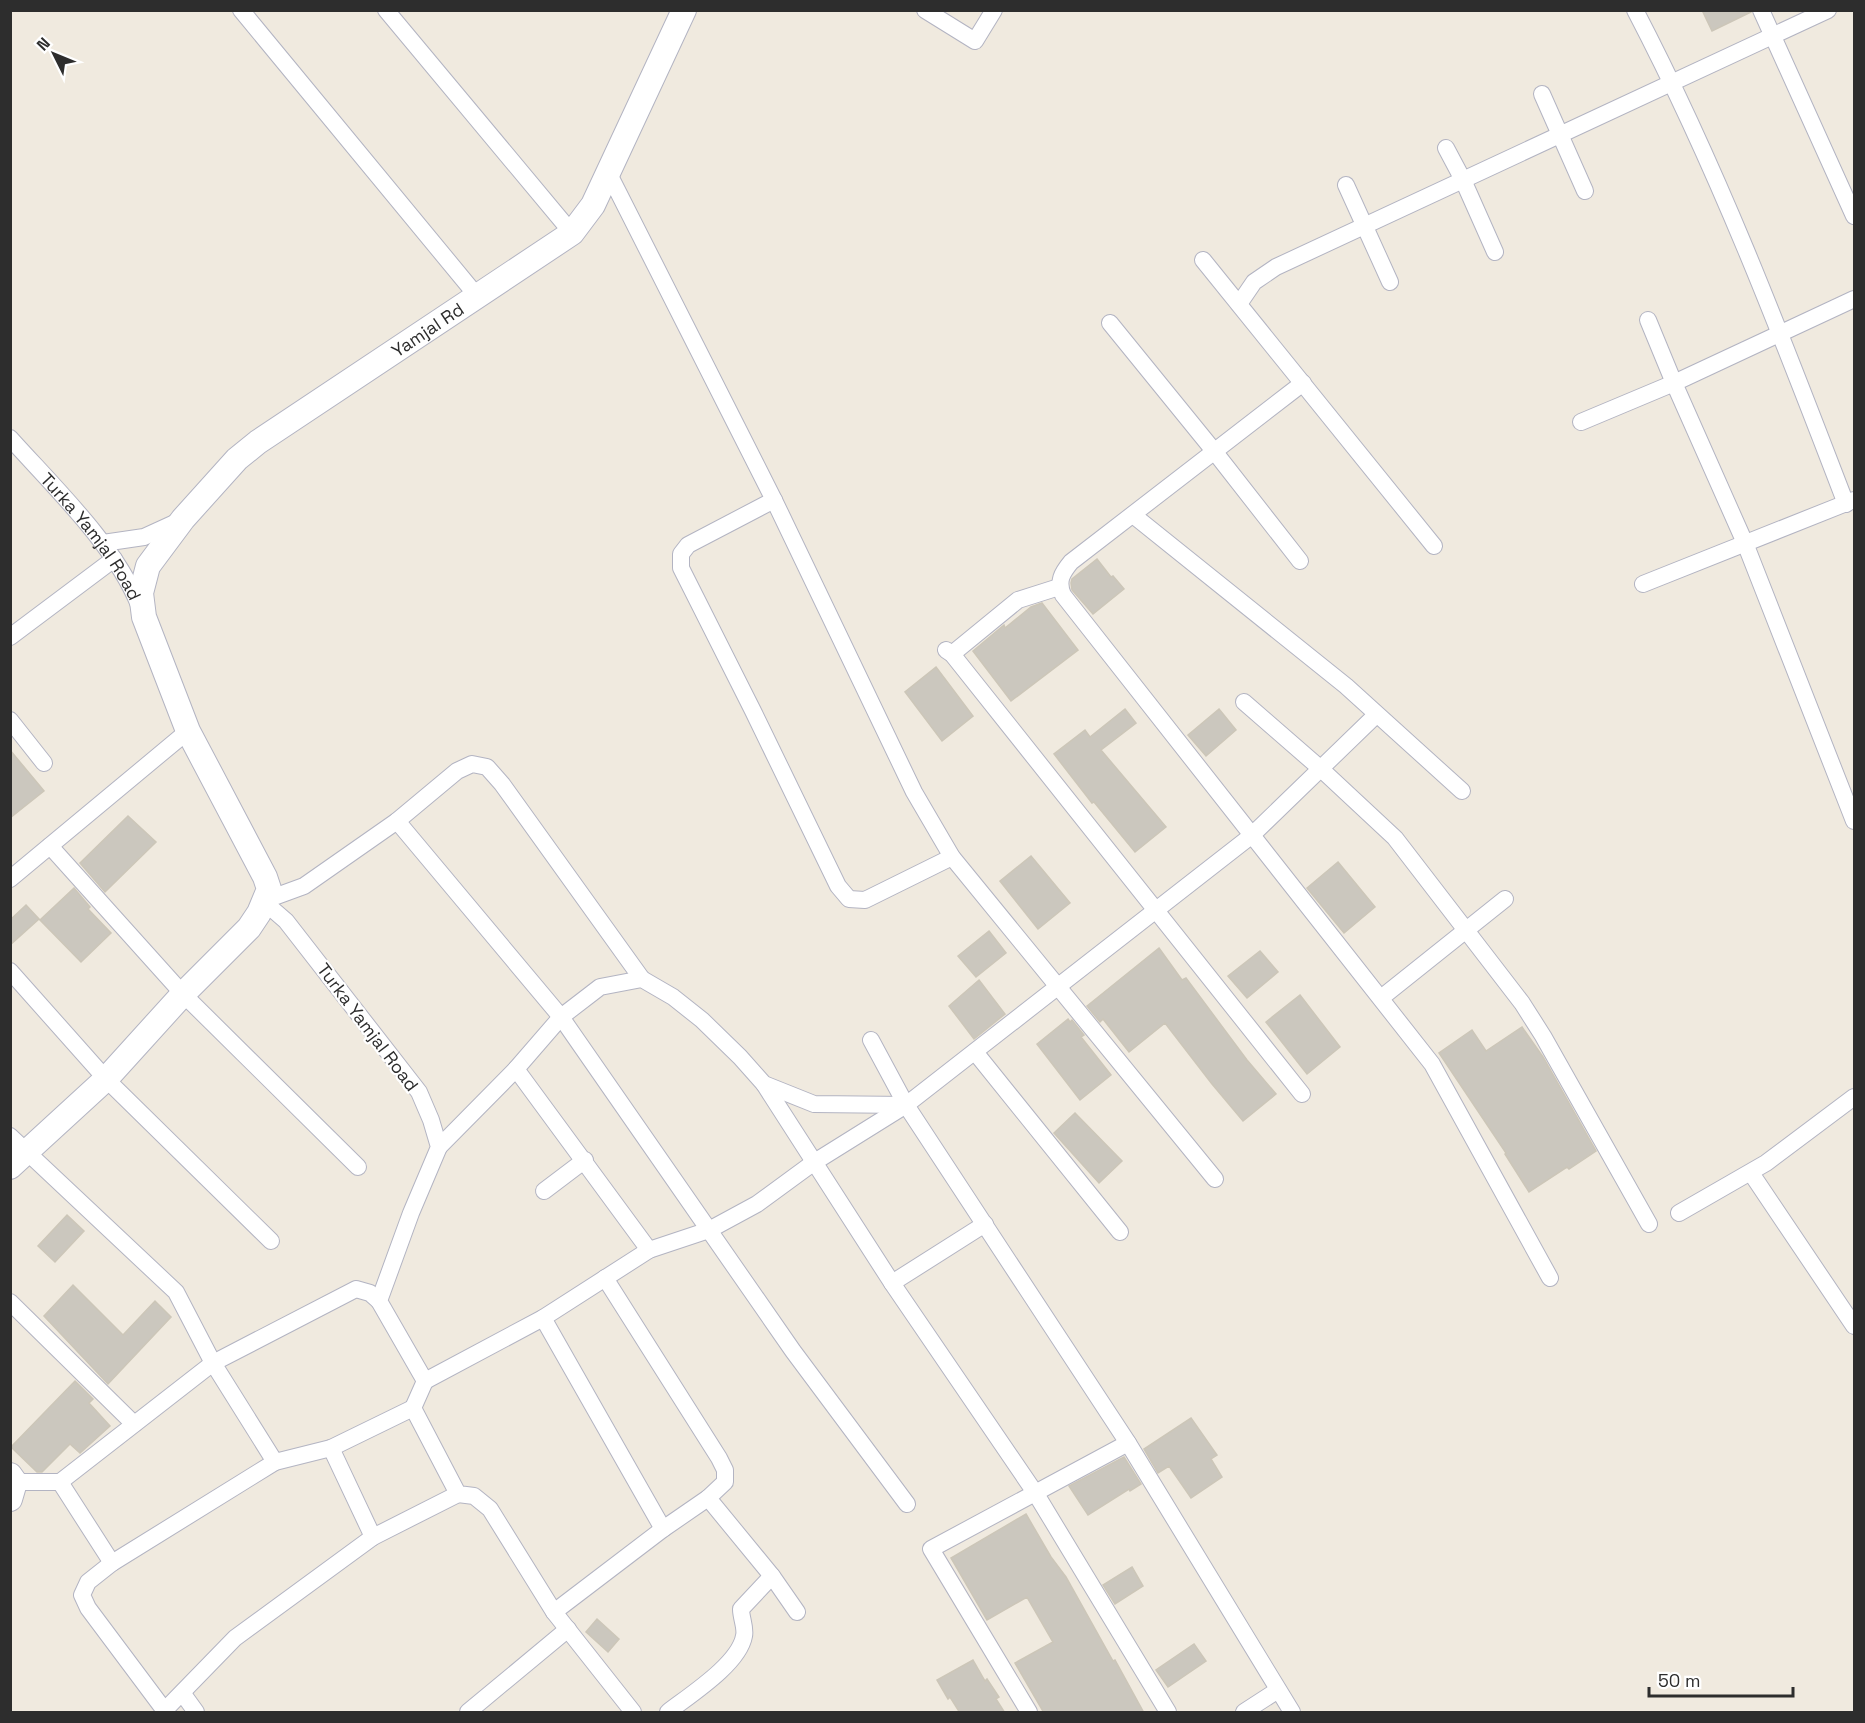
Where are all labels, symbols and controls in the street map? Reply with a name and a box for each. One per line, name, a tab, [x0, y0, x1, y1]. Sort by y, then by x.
north arrow	[24, 24, 84, 84]
text: N	[32, 33, 55, 55]
street label: Yamjal Rd	[387, 297, 468, 362]
street label: Turka Yamjal Road	[36, 467, 147, 604]
street label: Turka Yamjal Road	[312, 958, 424, 1096]
scale bar	[1649, 1660, 1793, 1698]
text: 50 m	[1658, 1669, 1700, 1692]

